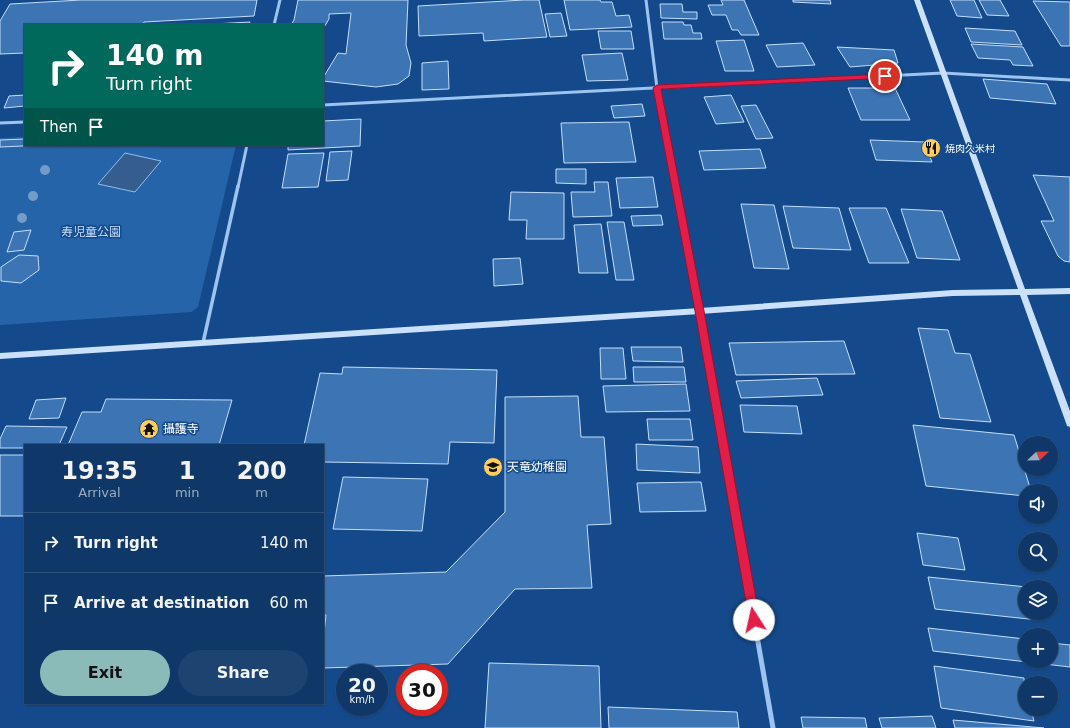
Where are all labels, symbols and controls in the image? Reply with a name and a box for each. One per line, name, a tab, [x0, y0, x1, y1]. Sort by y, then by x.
text: 140 m	[106, 39, 203, 72]
icon: right	[40, 40, 92, 92]
pin	[868, 59, 902, 93]
icon: arrive	[874, 65, 896, 87]
text: Turn right	[106, 73, 192, 94]
icon: arrive	[85, 116, 107, 138]
text: Then	[40, 118, 77, 136]
restaurant icon: 焼肉久米村	[920, 137, 942, 159]
place label: 焼肉久米村	[945, 143, 995, 154]
park label: 寿児童公園	[61, 225, 121, 239]
temple icon: 攝護寺	[138, 418, 160, 440]
place label: 攝護寺	[163, 422, 199, 436]
north arrow	[1018, 436, 1058, 476]
map controls	[1018, 436, 1058, 716]
school or university icon: 天竜幼稚園	[482, 456, 504, 478]
text: 19:35	[61, 457, 138, 485]
text: 1	[179, 457, 195, 485]
text: 200	[237, 457, 287, 485]
place label: 天竜幼稚園	[507, 460, 567, 474]
button: sound	[1018, 484, 1058, 524]
text: Arrival	[78, 485, 121, 500]
text: min	[175, 485, 199, 500]
text: m	[255, 485, 268, 500]
icon: right	[40, 532, 62, 554]
button: search	[1018, 532, 1058, 572]
text: Turn right	[74, 534, 158, 552]
text: 140 m	[260, 534, 308, 552]
button: layers	[1018, 580, 1058, 620]
icon: arrive	[40, 592, 62, 614]
text: Arrive at destination	[74, 594, 249, 612]
text: 60 m	[270, 594, 308, 612]
position arrow	[733, 599, 775, 641]
button: +	[1018, 628, 1058, 668]
button: Exit	[40, 650, 170, 696]
button: Share	[178, 650, 308, 696]
speed limit sign: 30	[396, 664, 448, 716]
text: 20	[348, 673, 376, 697]
button: −	[1018, 676, 1058, 716]
text: km/h	[349, 694, 375, 705]

